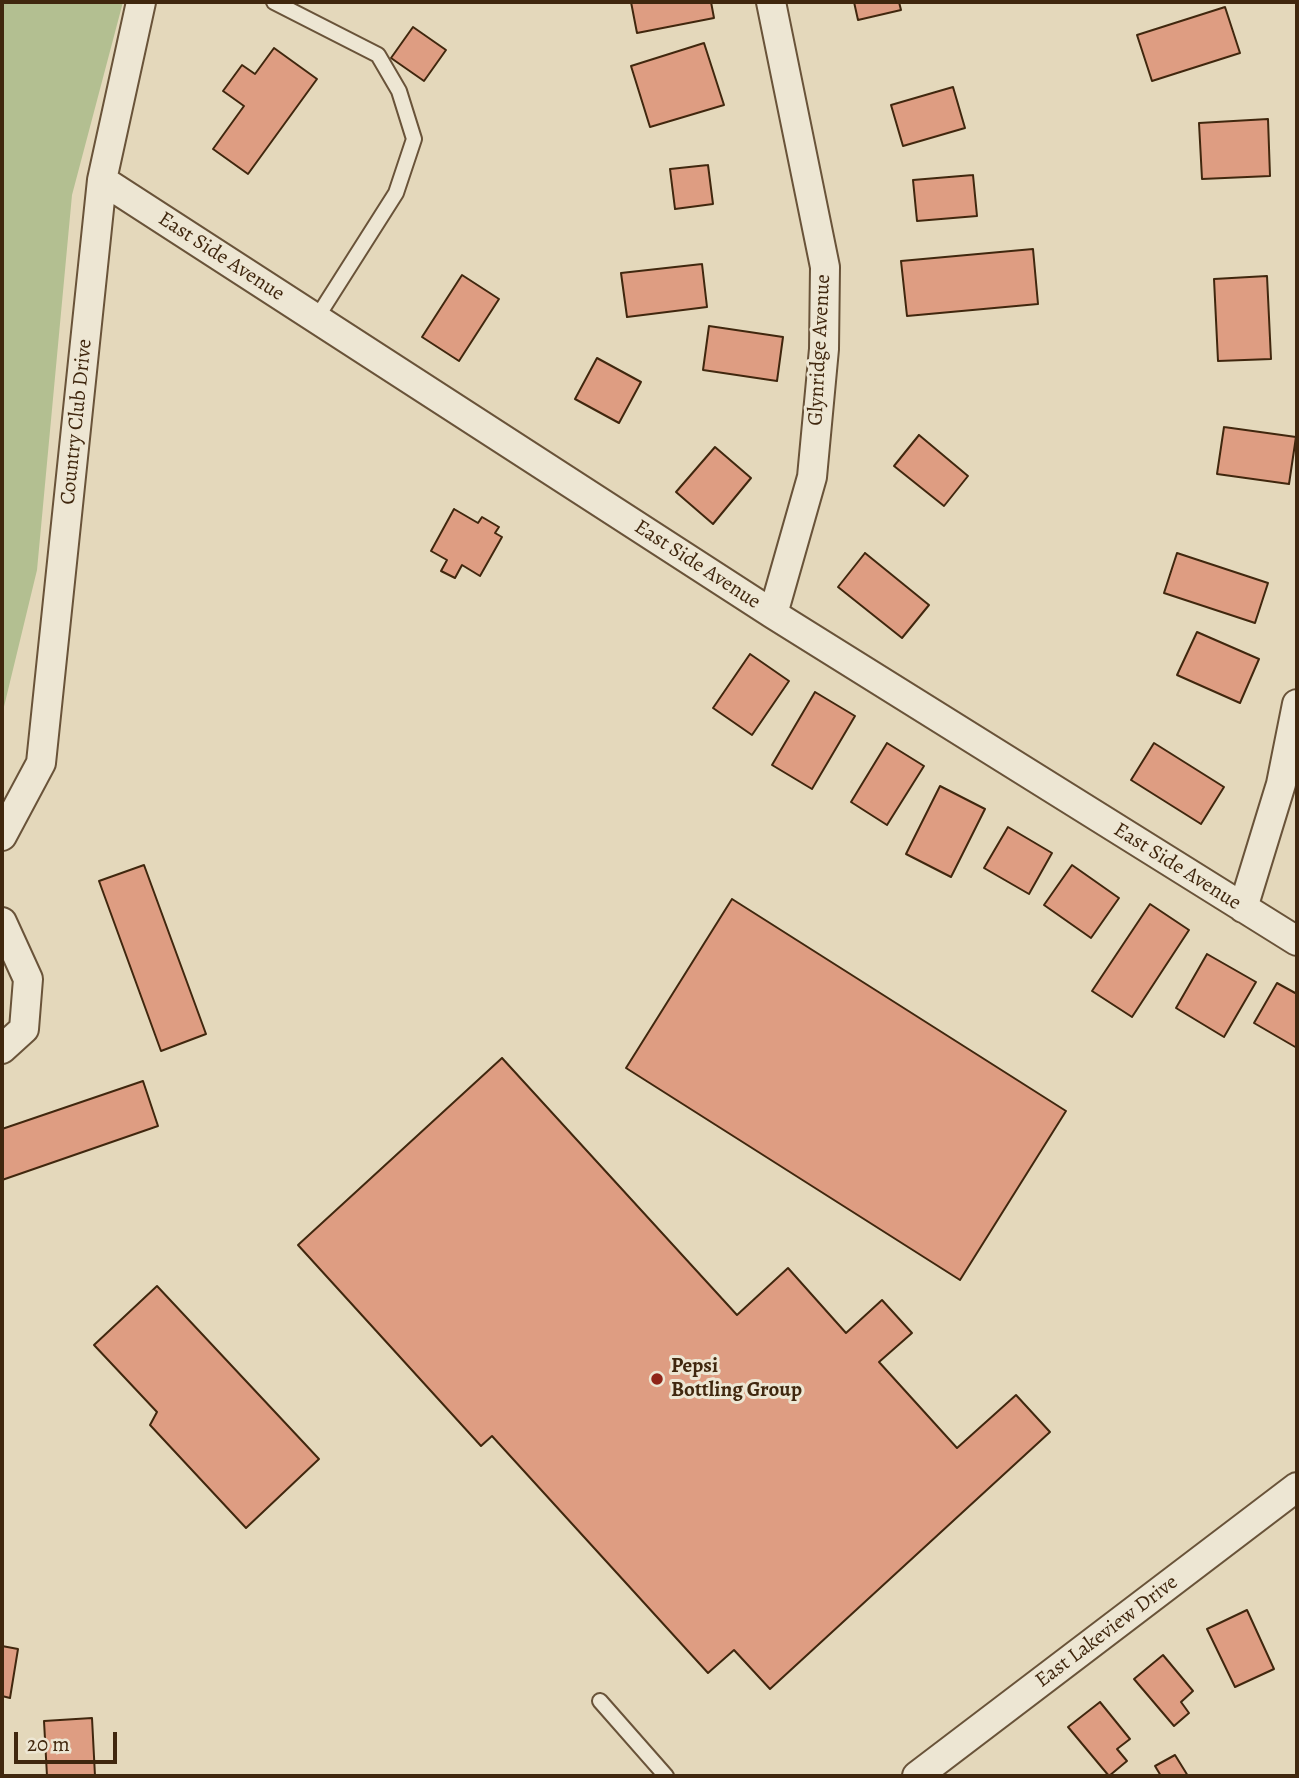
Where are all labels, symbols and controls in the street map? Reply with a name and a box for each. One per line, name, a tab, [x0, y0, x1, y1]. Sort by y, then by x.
street label: East Side Avenue	[153, 207, 289, 307]
street label: Glynridge Avenue	[803, 274, 837, 426]
street label: Country Club Drive	[56, 338, 98, 506]
street label: East Side Avenue	[629, 515, 765, 615]
street label: East Side Avenue	[1109, 818, 1245, 916]
place label: Pepsi Bottling Group	[671, 1354, 802, 1404]
marker: Pepsi Bottling Group	[649, 1371, 665, 1387]
street label: East Lakeview Drive	[1031, 1570, 1183, 1694]
scale bar	[18, 1718, 121, 1762]
text: 20 m	[27, 1730, 70, 1758]

